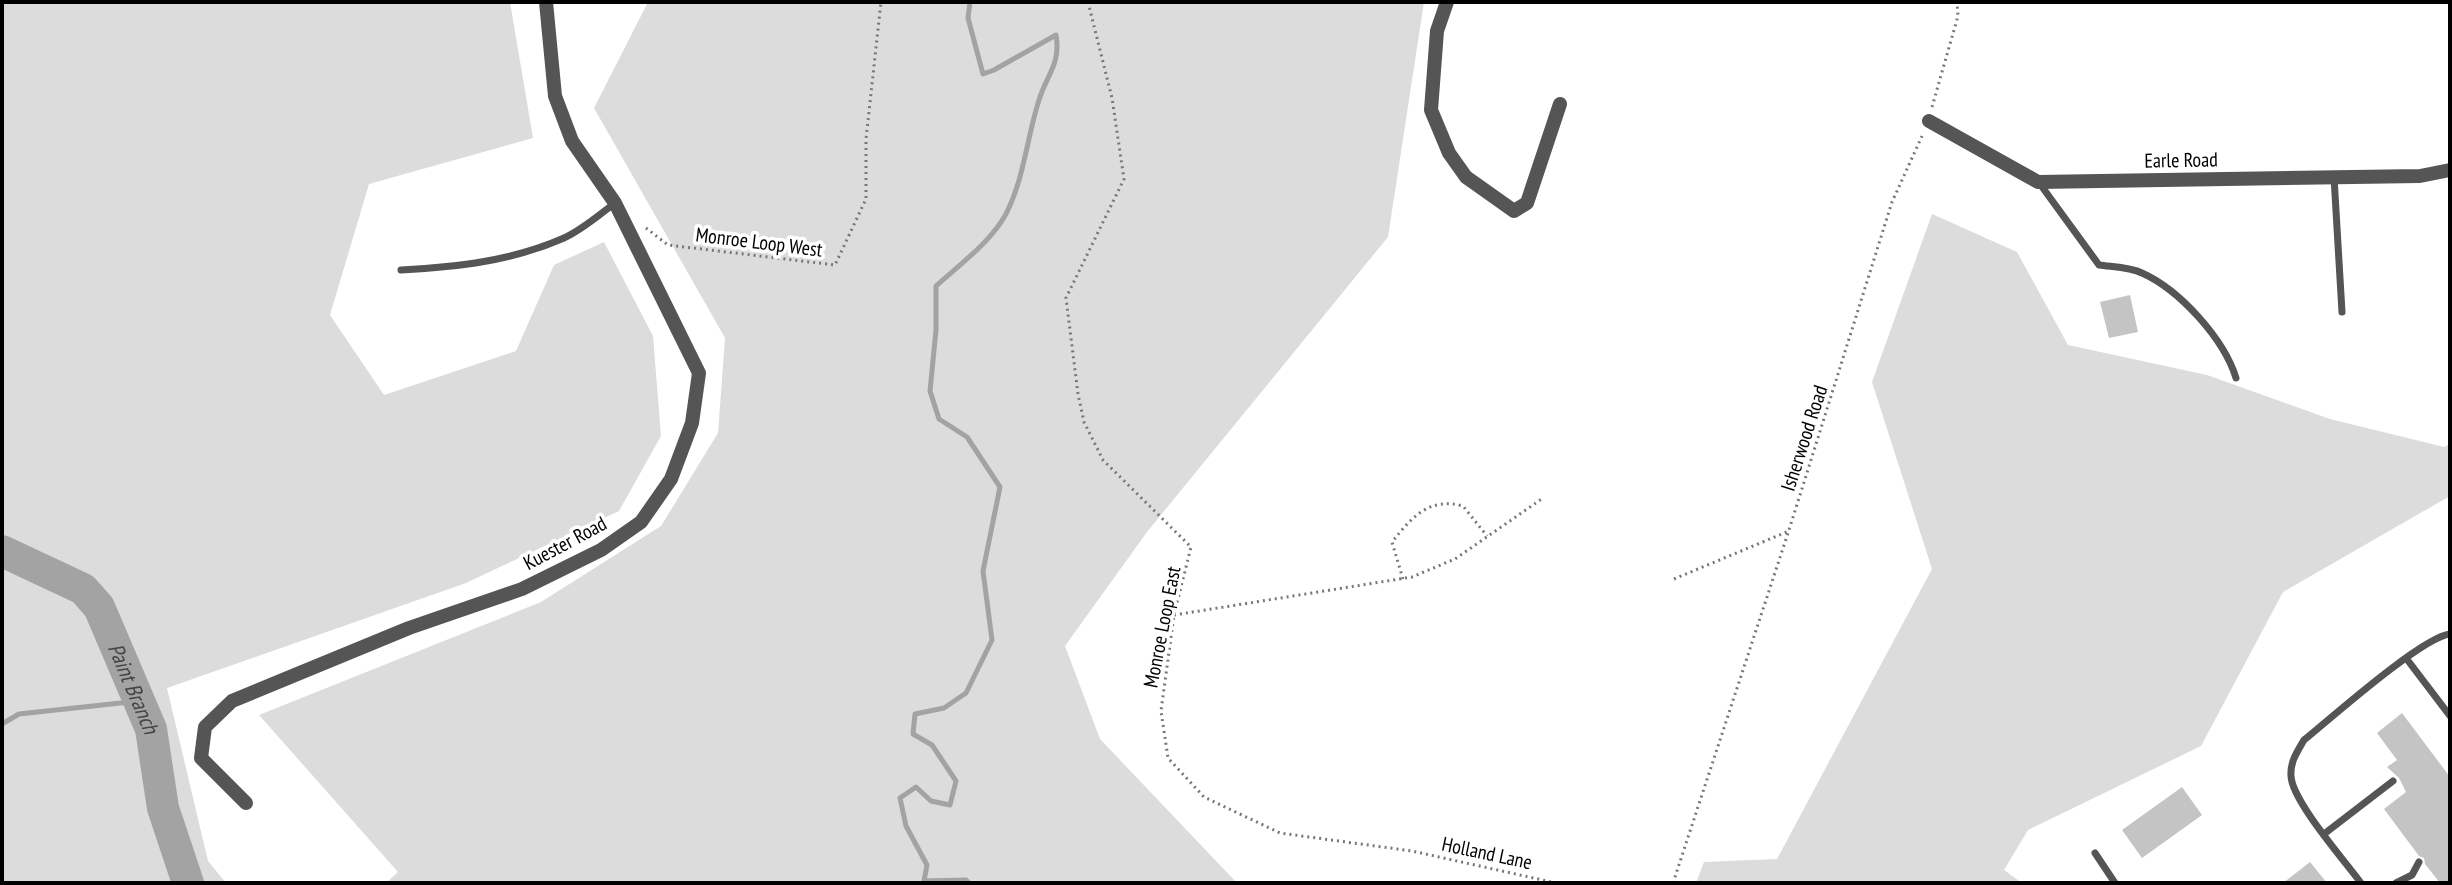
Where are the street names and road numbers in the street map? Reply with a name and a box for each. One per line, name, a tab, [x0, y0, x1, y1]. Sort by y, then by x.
street label: Earle Road	[2144, 146, 2218, 174]
street label: Monroe Loop West	[694, 221, 824, 263]
street label: Isherwood Road	[1775, 382, 1833, 494]
street label: Kuester Road	[519, 510, 611, 576]
street label: Monroe Loop East	[1137, 564, 1187, 690]
street label: Holland Lane	[1440, 831, 1534, 875]

